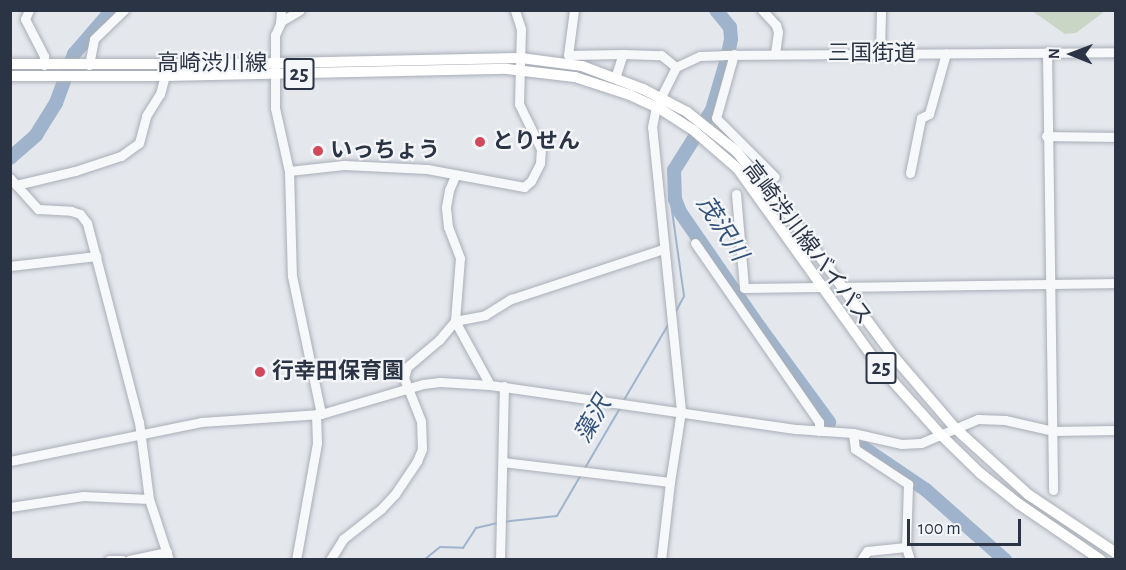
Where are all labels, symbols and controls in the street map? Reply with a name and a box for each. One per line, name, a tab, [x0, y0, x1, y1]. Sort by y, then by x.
north arrow	[1042, 24, 1102, 84]
street label: 三国街道	[828, 41, 916, 67]
text: N	[1046, 48, 1062, 59]
street label: 高崎渋川線	[157, 51, 267, 77]
road number: 25	[282, 56, 316, 92]
place label: とりせん	[492, 129, 580, 155]
marker: とりせん	[473, 135, 487, 149]
place label: いっちょう	[330, 138, 440, 164]
marker: いっちょう	[311, 144, 325, 158]
street label: 高崎渋川線バイパス	[737, 156, 877, 330]
water label: 茂沢川	[689, 191, 753, 267]
road number: 25	[864, 350, 898, 386]
place label: 行幸田保育園	[272, 359, 404, 385]
marker: 行幸田保育園	[253, 365, 267, 379]
water label: 藻沢	[570, 392, 618, 448]
scale bar	[910, 507, 1024, 545]
text: 100 m	[918, 520, 961, 538]

